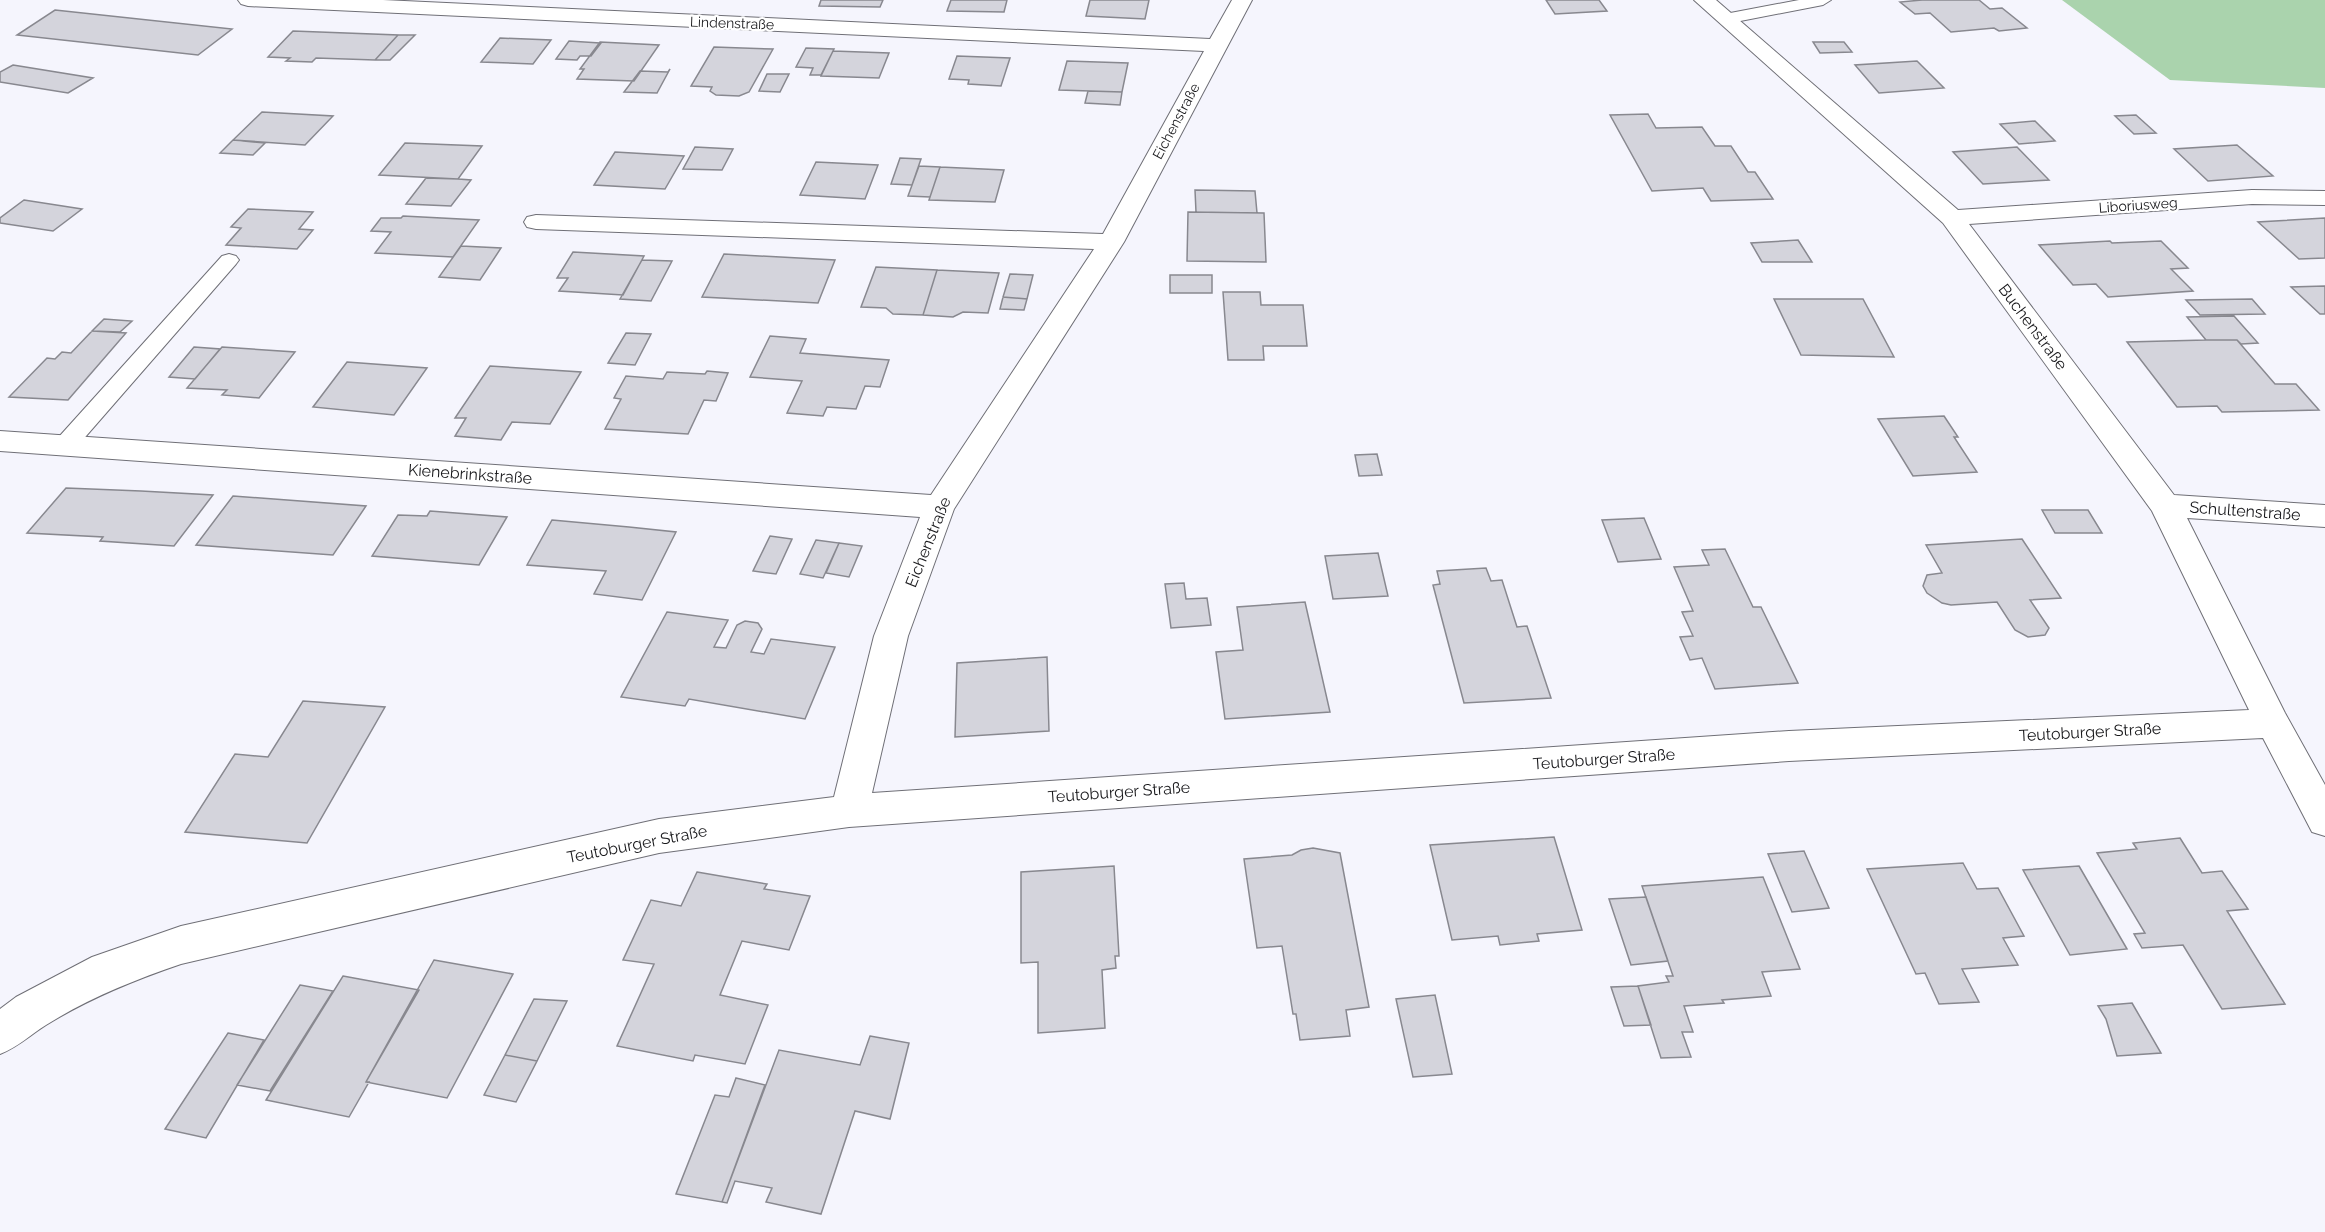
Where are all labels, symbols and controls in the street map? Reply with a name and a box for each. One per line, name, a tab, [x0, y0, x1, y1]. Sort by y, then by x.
street label: Lindenstraße	[690, 14, 774, 32]
street label: Eichenstraße	[1149, 80, 1203, 162]
street label: Liboriusweg	[2098, 194, 2178, 216]
street label: Buchenstraße	[1995, 280, 2071, 374]
street label: Kienebrinkstraße	[407, 460, 533, 488]
street label: Eichenstraße	[901, 494, 955, 590]
street label: Schultenstraße	[2189, 498, 2301, 524]
street label: Teutoburger Straße	[2018, 719, 2162, 745]
street label: Teutoburger Straße	[1532, 745, 1676, 773]
street label: Teutoburger Straße	[1047, 778, 1191, 806]
street label: Teutoburger Straße	[565, 821, 709, 867]

